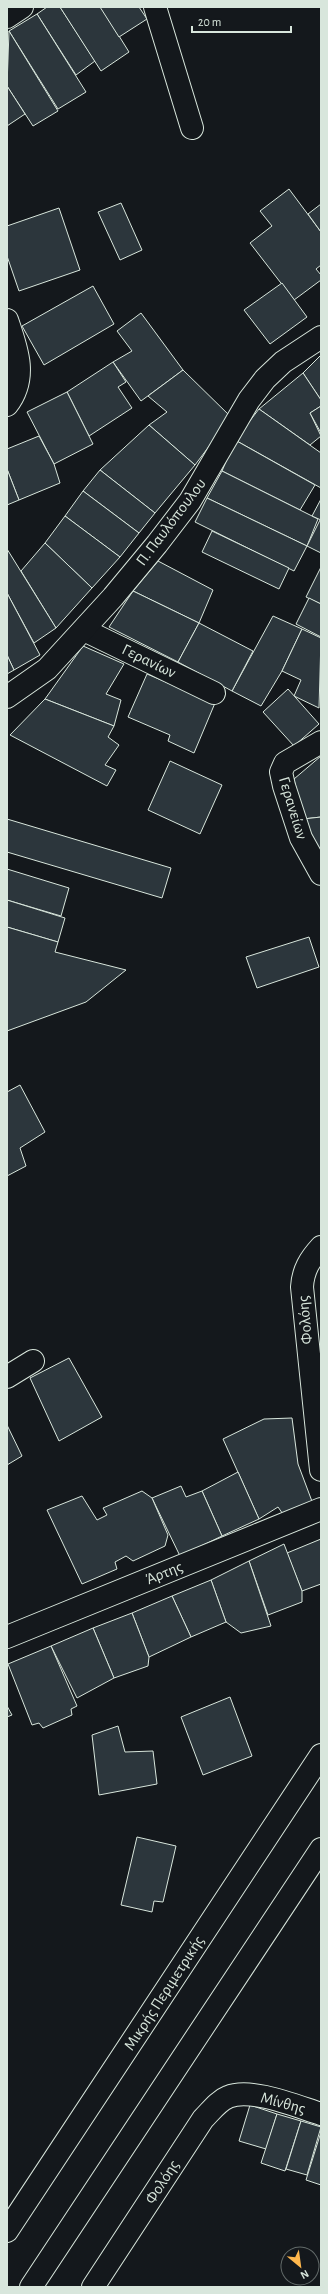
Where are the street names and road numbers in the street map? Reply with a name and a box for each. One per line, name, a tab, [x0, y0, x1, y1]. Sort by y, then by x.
street label: Π. Παυλόπουλου	[133, 475, 209, 569]
street label: Γερανίων	[119, 641, 179, 681]
street label: Γερανείων	[276, 775, 310, 842]
street label: Φολόης	[295, 1295, 316, 1345]
street label: Άρτης	[143, 1558, 185, 1589]
street label: Μικρής Περιμετρικής	[121, 1933, 208, 2054]
street label: Μίνθης	[259, 2089, 307, 2118]
street label: Φολόης	[142, 2157, 183, 2207]

